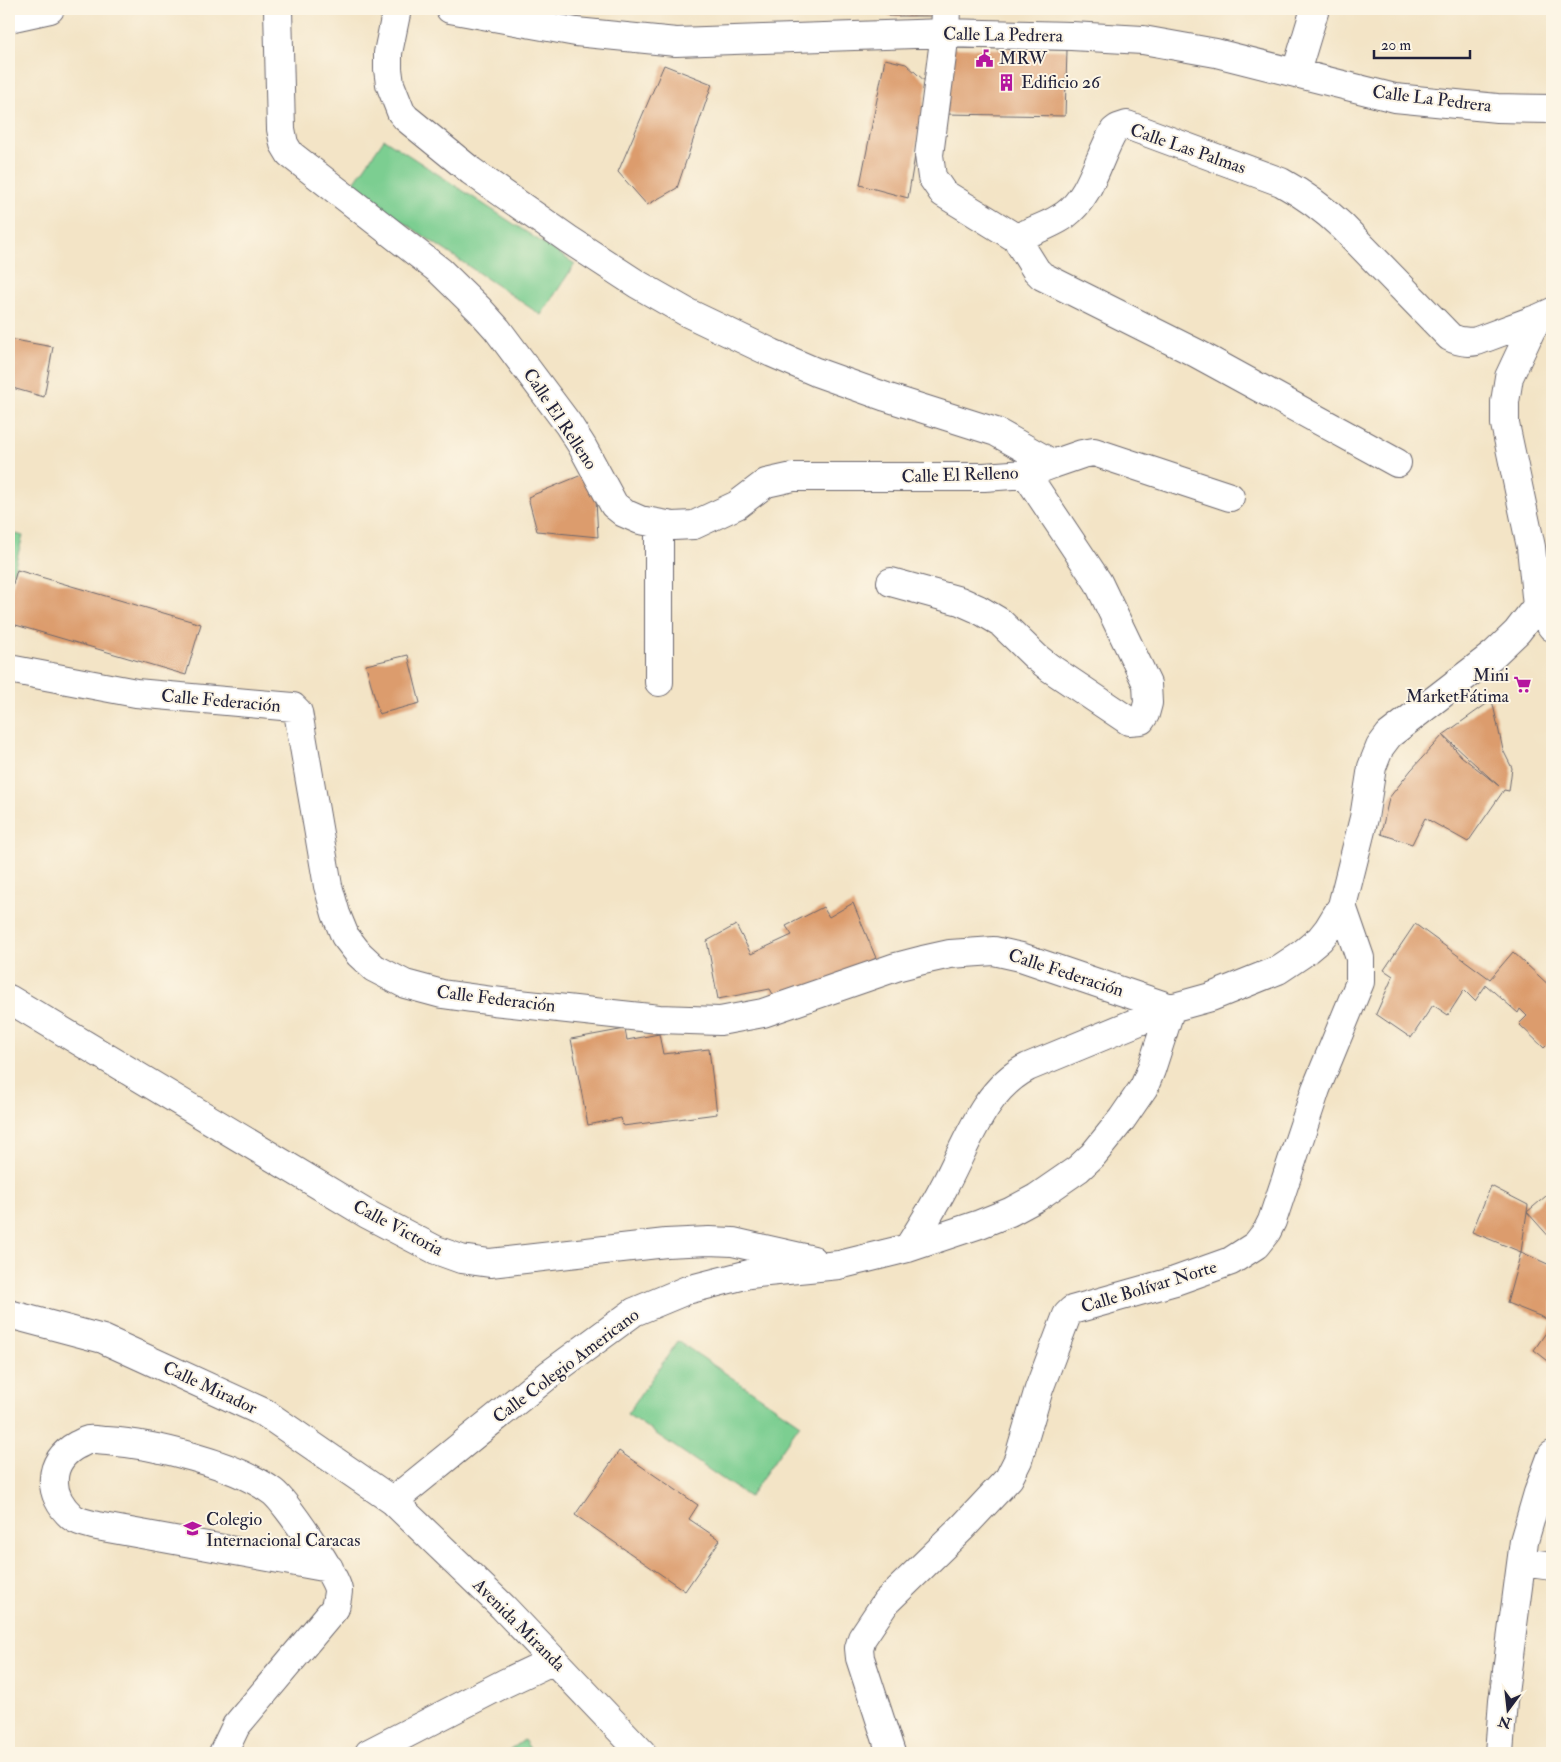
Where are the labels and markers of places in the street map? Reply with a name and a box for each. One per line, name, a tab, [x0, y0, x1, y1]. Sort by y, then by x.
place label: MRW	[999, 47, 1047, 70]
public building icon: MRW	[975, 48, 995, 68]
place label: Edificio 26	[1021, 71, 1101, 94]
building icon: Edificio 26	[997, 72, 1017, 92]
place label: Mini MarketFátima	[1406, 664, 1510, 708]
supermarket icon: Mini MarketFátima	[1513, 675, 1533, 695]
place label: Colegio Internacional Caracas	[206, 1508, 360, 1552]
school or university icon: Colegio Internacional Caracas	[182, 1519, 202, 1539]

